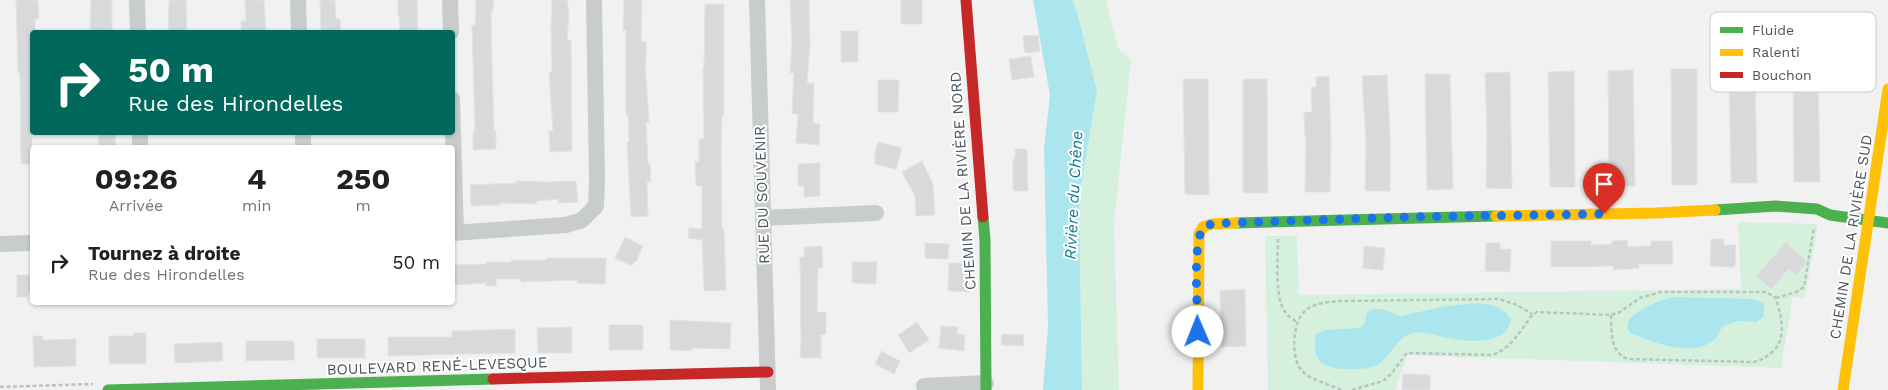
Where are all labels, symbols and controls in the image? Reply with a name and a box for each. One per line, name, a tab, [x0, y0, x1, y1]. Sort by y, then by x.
legend	[1710, 12, 1876, 92]
text: Fluide	[1752, 22, 1794, 38]
text: Ralenti	[1752, 44, 1800, 60]
text: 50 m	[128, 49, 214, 91]
icon: right	[45, 50, 110, 115]
text: Bouchon	[1752, 67, 1812, 83]
street label: CHEMIN DE LA RIVIÈRE NORD	[946, 71, 980, 291]
text: Rue des Hirondelles	[128, 91, 343, 116]
street label: RUE DU SOUVENIR	[751, 126, 773, 264]
water label: Rivière du Chêne	[1061, 130, 1086, 260]
street label: CHEMIN DE LA RIVIÈRE SUD	[1826, 133, 1876, 341]
text: 09:26	[94, 161, 178, 196]
text: 4	[247, 161, 266, 196]
text: 250	[336, 161, 391, 196]
pin	[1583, 163, 1625, 214]
icon: arrive	[1590, 170, 1618, 198]
text: Arrivée	[109, 196, 163, 215]
text: min	[242, 196, 271, 215]
text: m	[356, 196, 371, 215]
text: Tournez à droite	[88, 242, 240, 265]
icon: right	[45, 249, 73, 277]
text: 50 m	[393, 251, 440, 274]
text: Rue des Hirondelles	[88, 265, 245, 284]
position arrow	[1171, 305, 1223, 357]
street label: BOULEVARD RENÉ-LEVESQUE	[326, 353, 548, 379]

